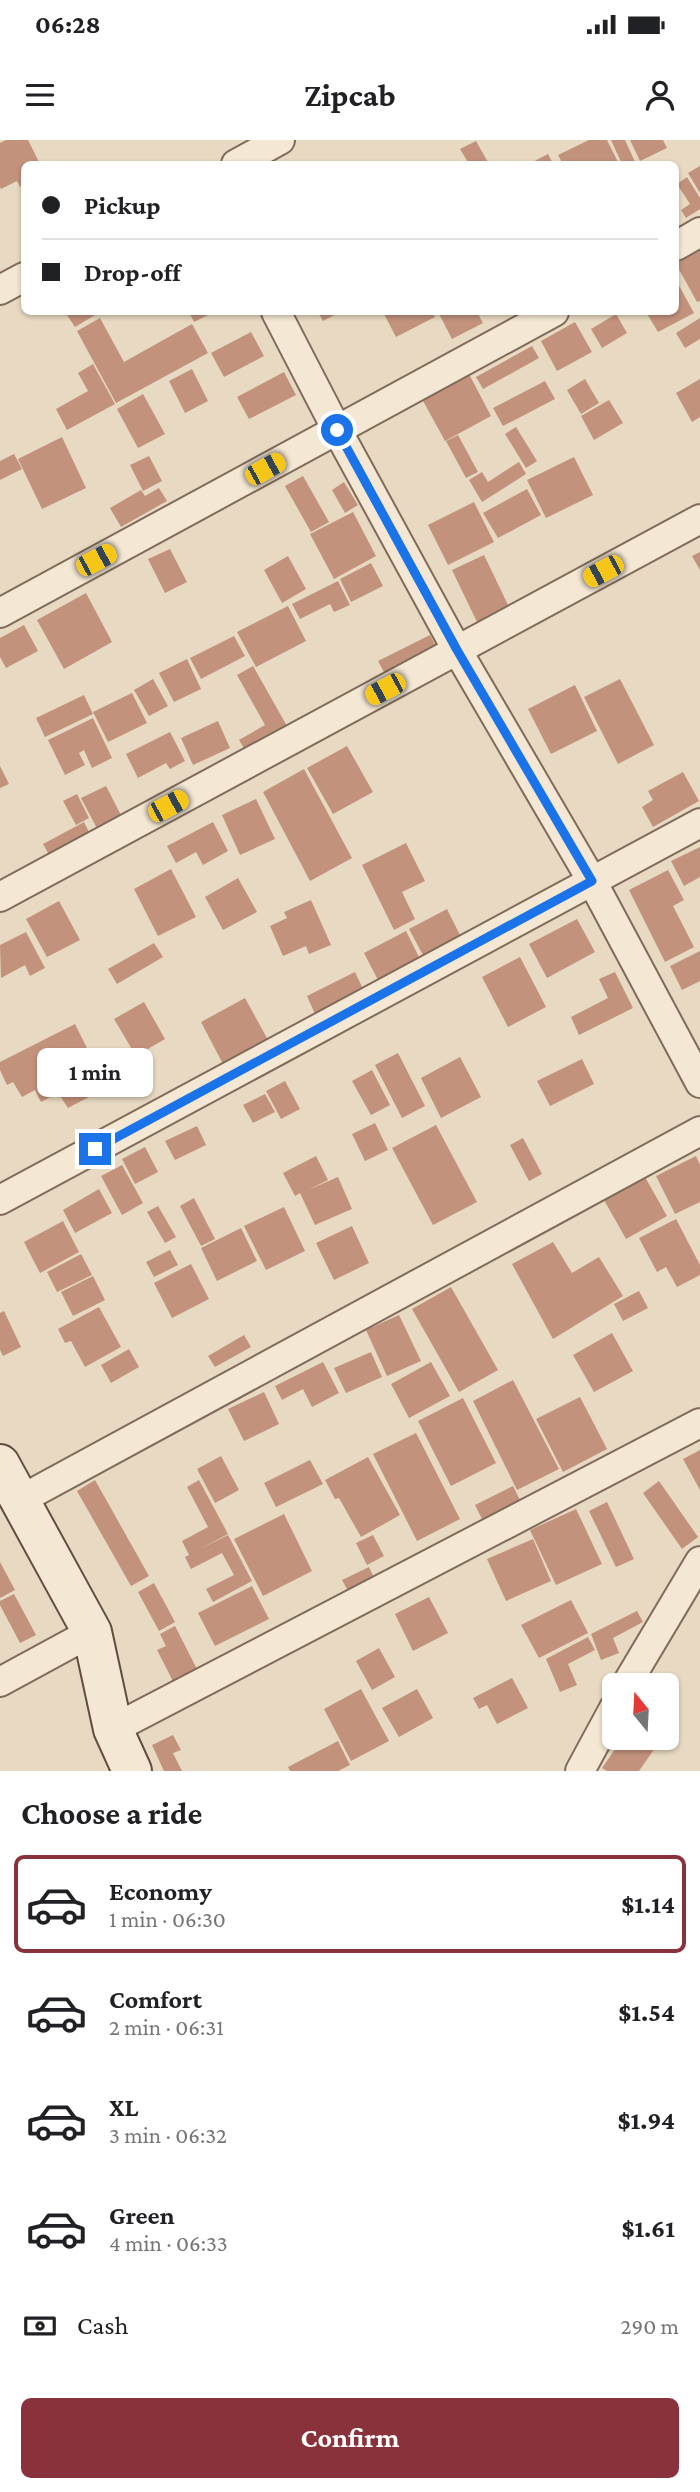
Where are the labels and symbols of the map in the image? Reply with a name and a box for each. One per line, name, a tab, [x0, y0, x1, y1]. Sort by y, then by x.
route start	[321, 414, 353, 446]
car	[242, 450, 289, 488]
car	[73, 541, 120, 579]
car	[580, 552, 627, 590]
car	[362, 670, 409, 708]
car	[145, 787, 192, 825]
callout: 1 min	[37, 1048, 153, 1096]
route end	[79, 1133, 111, 1165]
north arrow	[602, 1673, 679, 1750]

